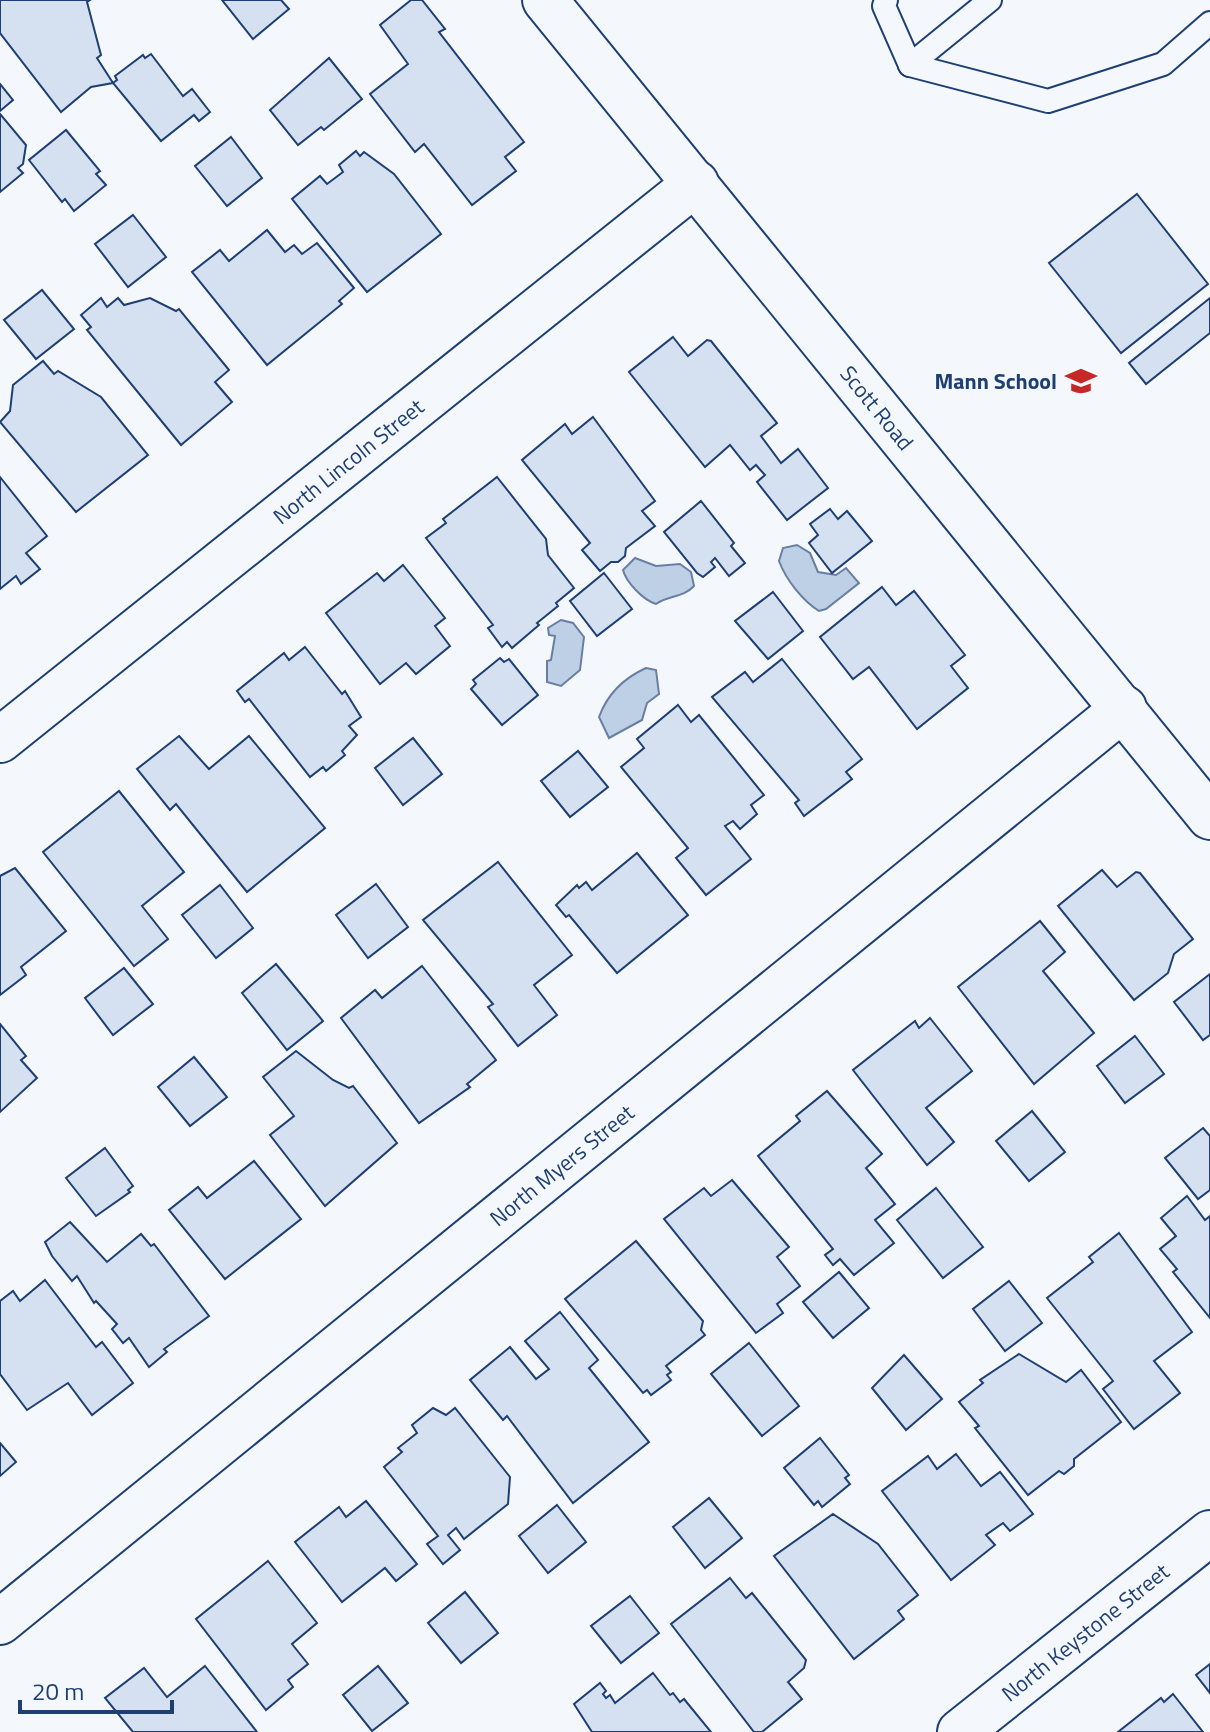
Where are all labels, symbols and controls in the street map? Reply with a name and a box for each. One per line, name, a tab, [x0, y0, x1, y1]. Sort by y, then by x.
street label: Scott Road	[832, 358, 922, 458]
place label: Mann School	[934, 364, 1057, 398]
school or university icon: Mann School	[1064, 364, 1098, 398]
street label: North Lincoln Street	[265, 390, 431, 532]
street label: North Myers Street	[482, 1096, 642, 1235]
street label: North Keystone Street	[994, 1555, 1177, 1710]
scale bar	[20, 1664, 172, 1714]
text: 20 m	[32, 1673, 84, 1709]

